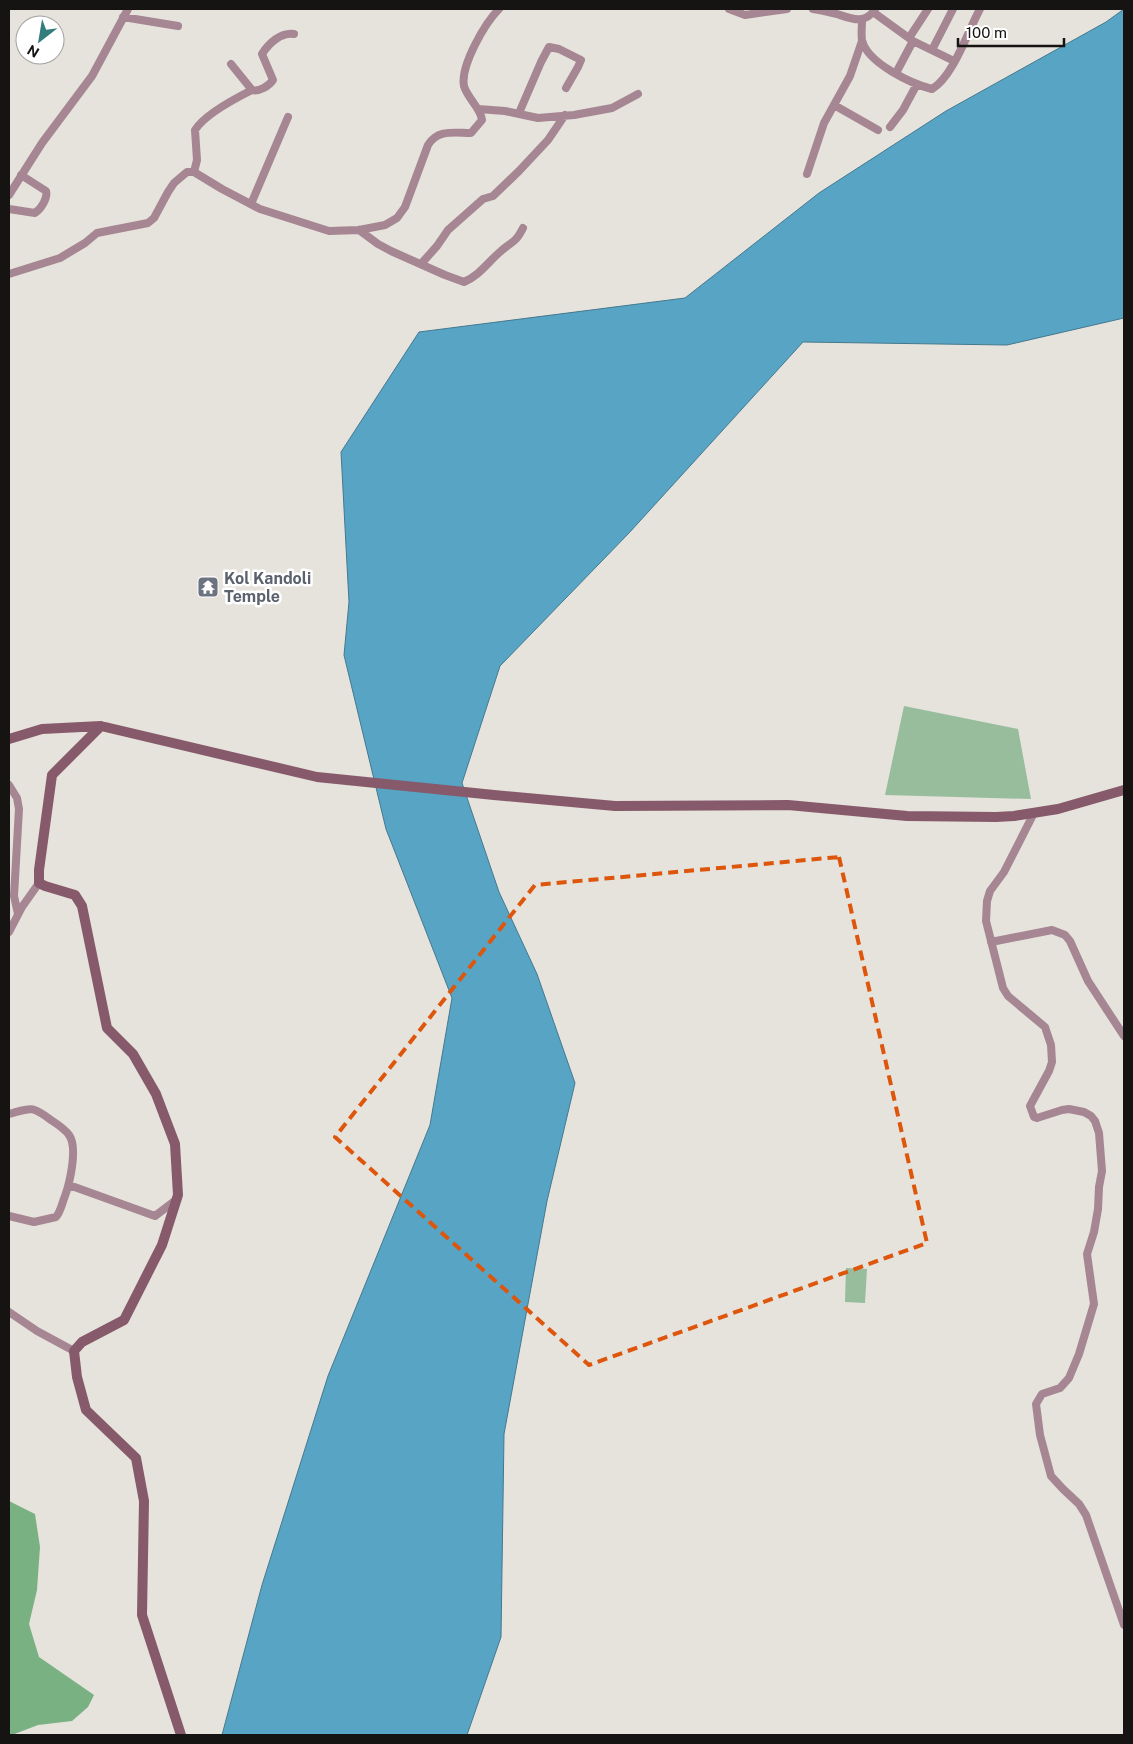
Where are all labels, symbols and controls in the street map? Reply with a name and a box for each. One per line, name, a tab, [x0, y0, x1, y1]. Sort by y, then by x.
north arrow	[15, 15, 65, 65]
scale bar	[958, 15, 1064, 47]
text: 100 m	[966, 24, 1007, 41]
text: N	[24, 41, 42, 61]
place label: Kol Kandoli Temple	[224, 569, 311, 606]
temple icon: Kol Kandoli Temple	[196, 575, 220, 599]

